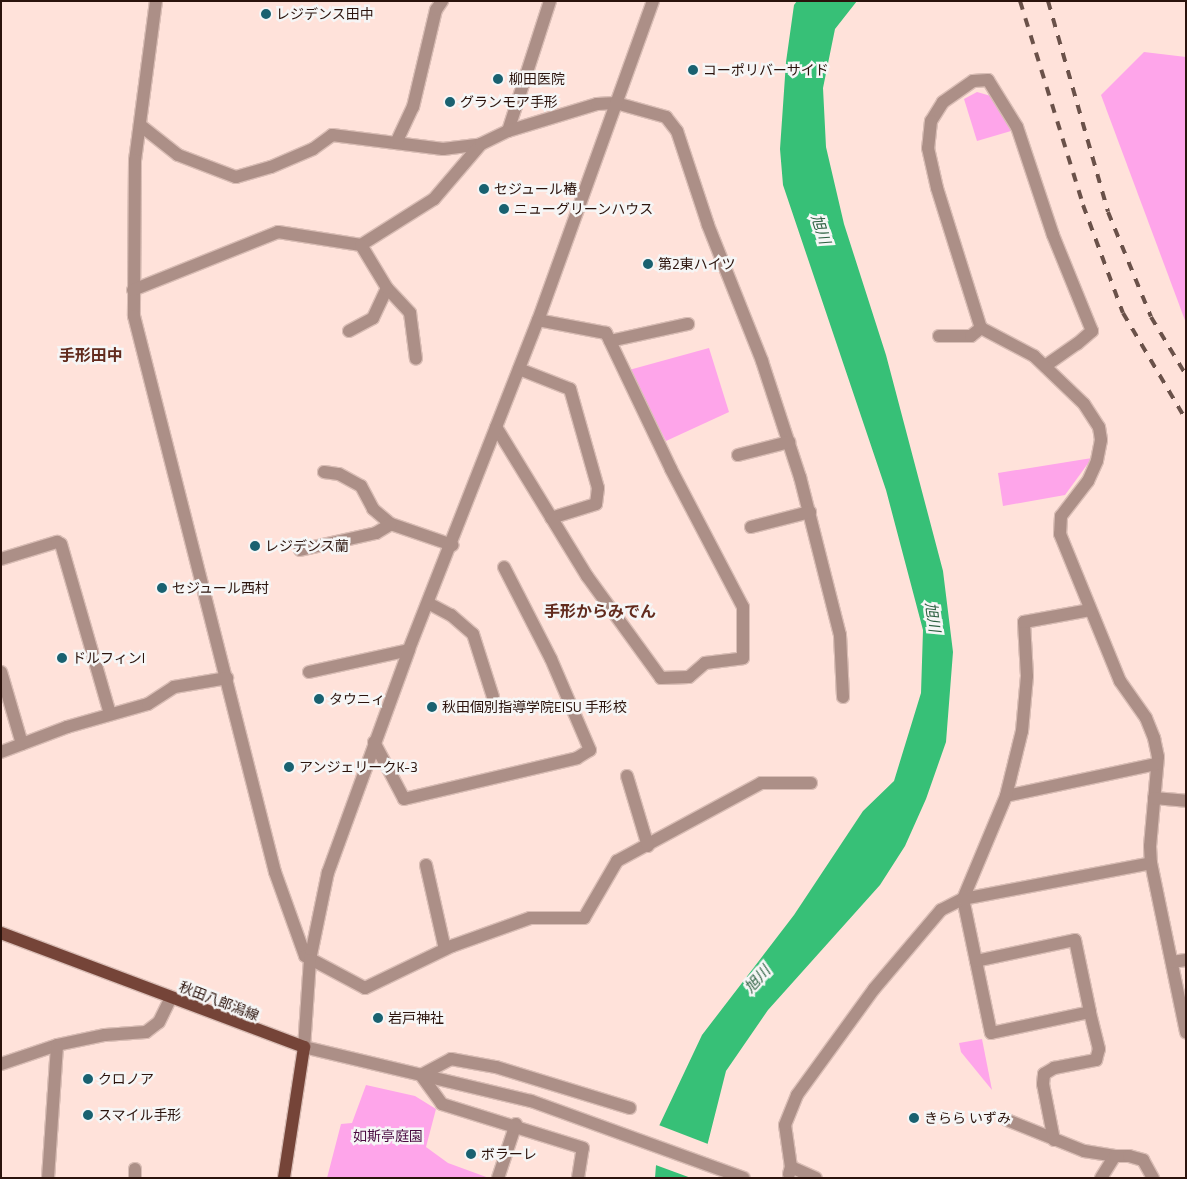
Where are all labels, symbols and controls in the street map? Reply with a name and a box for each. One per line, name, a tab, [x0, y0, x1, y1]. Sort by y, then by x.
place label: レジデンス田中	[276, 6, 374, 22]
marker: レジデンス田中	[260, 8, 272, 20]
place label: コーポリバーサイド	[703, 62, 829, 78]
marker: コーポリバーサイド	[687, 64, 699, 76]
place label: 柳田医院	[509, 71, 565, 87]
marker: 柳田医院	[491, 72, 505, 86]
place label: グランモア手形	[460, 94, 558, 110]
marker: グランモア手形	[444, 96, 456, 108]
place label: セジュール椿	[494, 181, 578, 197]
marker: セジュール椿	[478, 183, 490, 195]
place label: ニューグリーンハウス	[514, 201, 654, 217]
marker: ニューグリーンハウス	[498, 203, 510, 215]
water label: 旭川	[808, 212, 834, 246]
place label: 第2東ハイツ	[658, 256, 736, 272]
marker: 第2東ハイツ	[642, 258, 654, 270]
district label: 手形田中	[59, 345, 123, 365]
place label: レジデンス蘭	[265, 538, 349, 554]
marker: レジデンス蘭	[249, 540, 261, 552]
place label: セジュール西村	[172, 580, 270, 596]
marker: セジュール西村	[156, 582, 168, 594]
district label: 手形からみでん	[544, 601, 656, 621]
water label: 旭川	[922, 601, 944, 633]
place label: ドルフィンI	[72, 650, 145, 666]
marker: ドルフィンI	[56, 652, 68, 664]
place label: タウニィ	[329, 691, 385, 707]
marker: タウニィ	[313, 693, 325, 705]
place label: 秋田個別指導学院EISU 手形校	[442, 699, 627, 715]
marker: 秋田個別指導学院EISU 手形校	[426, 701, 438, 713]
place label: アンジェリークK-3	[299, 759, 418, 775]
marker: アンジェリークK-3	[283, 761, 295, 773]
water label: 旭川	[740, 962, 774, 996]
street label: 秋田八郎潟線	[177, 978, 261, 1024]
place label: 岩戸神社	[388, 1010, 444, 1026]
marker: 岩戸神社	[372, 1012, 384, 1024]
place label: クロノア	[98, 1071, 154, 1087]
marker: クロノア	[82, 1073, 94, 1085]
place label: スマイル手形	[98, 1107, 182, 1123]
marker: スマイル手形	[82, 1109, 94, 1121]
place label: きらら いずみ	[924, 1110, 1011, 1126]
marker: きらら いずみ	[908, 1112, 920, 1124]
park label: 如斯亭庭園	[353, 1128, 423, 1144]
place label: ボラーレ	[481, 1146, 537, 1162]
marker: ボラーレ	[465, 1148, 477, 1160]

